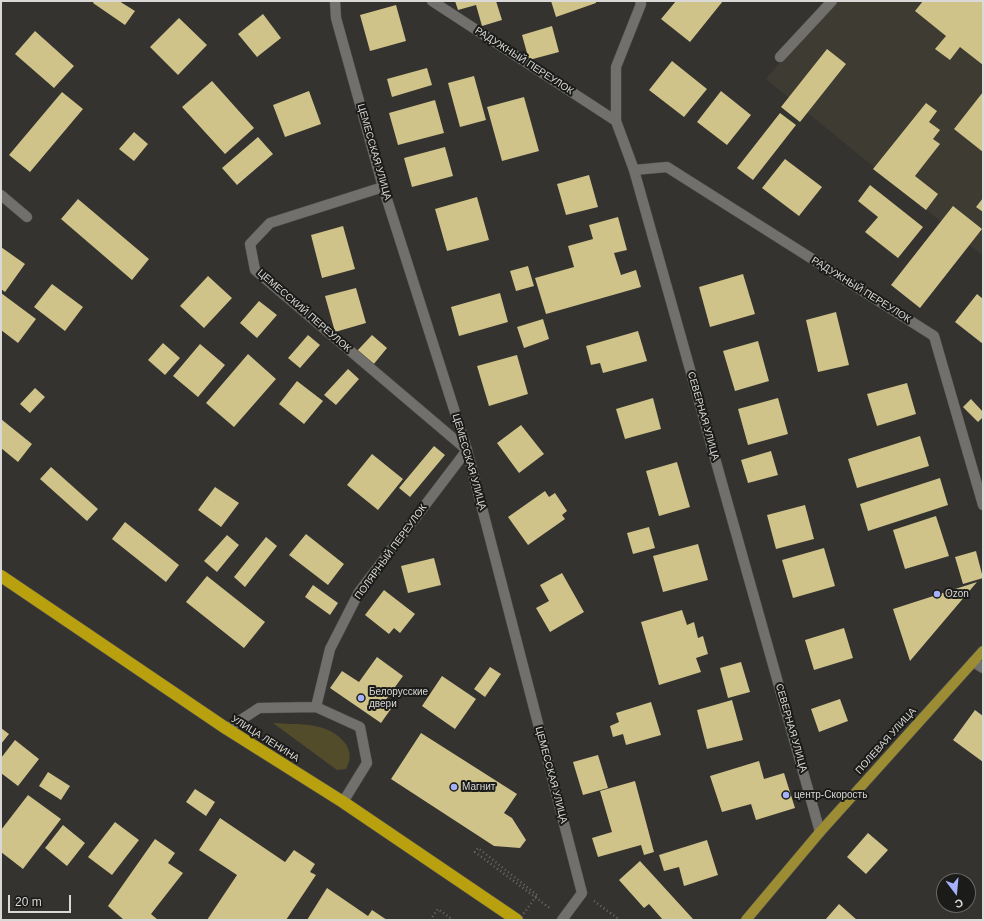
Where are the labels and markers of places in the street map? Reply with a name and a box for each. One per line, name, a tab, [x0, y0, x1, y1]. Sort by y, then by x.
place label: Ozon	[945, 588, 969, 600]
marker: Ozon	[932, 589, 942, 599]
place label: Белорусские двери	[369, 686, 428, 710]
marker: Белорусские двери	[356, 693, 366, 703]
place label: Магнит	[462, 781, 495, 793]
marker: Магнит	[449, 782, 459, 792]
place label: центр-Скорость	[794, 789, 867, 801]
marker: центр-Скорость	[781, 790, 791, 800]

